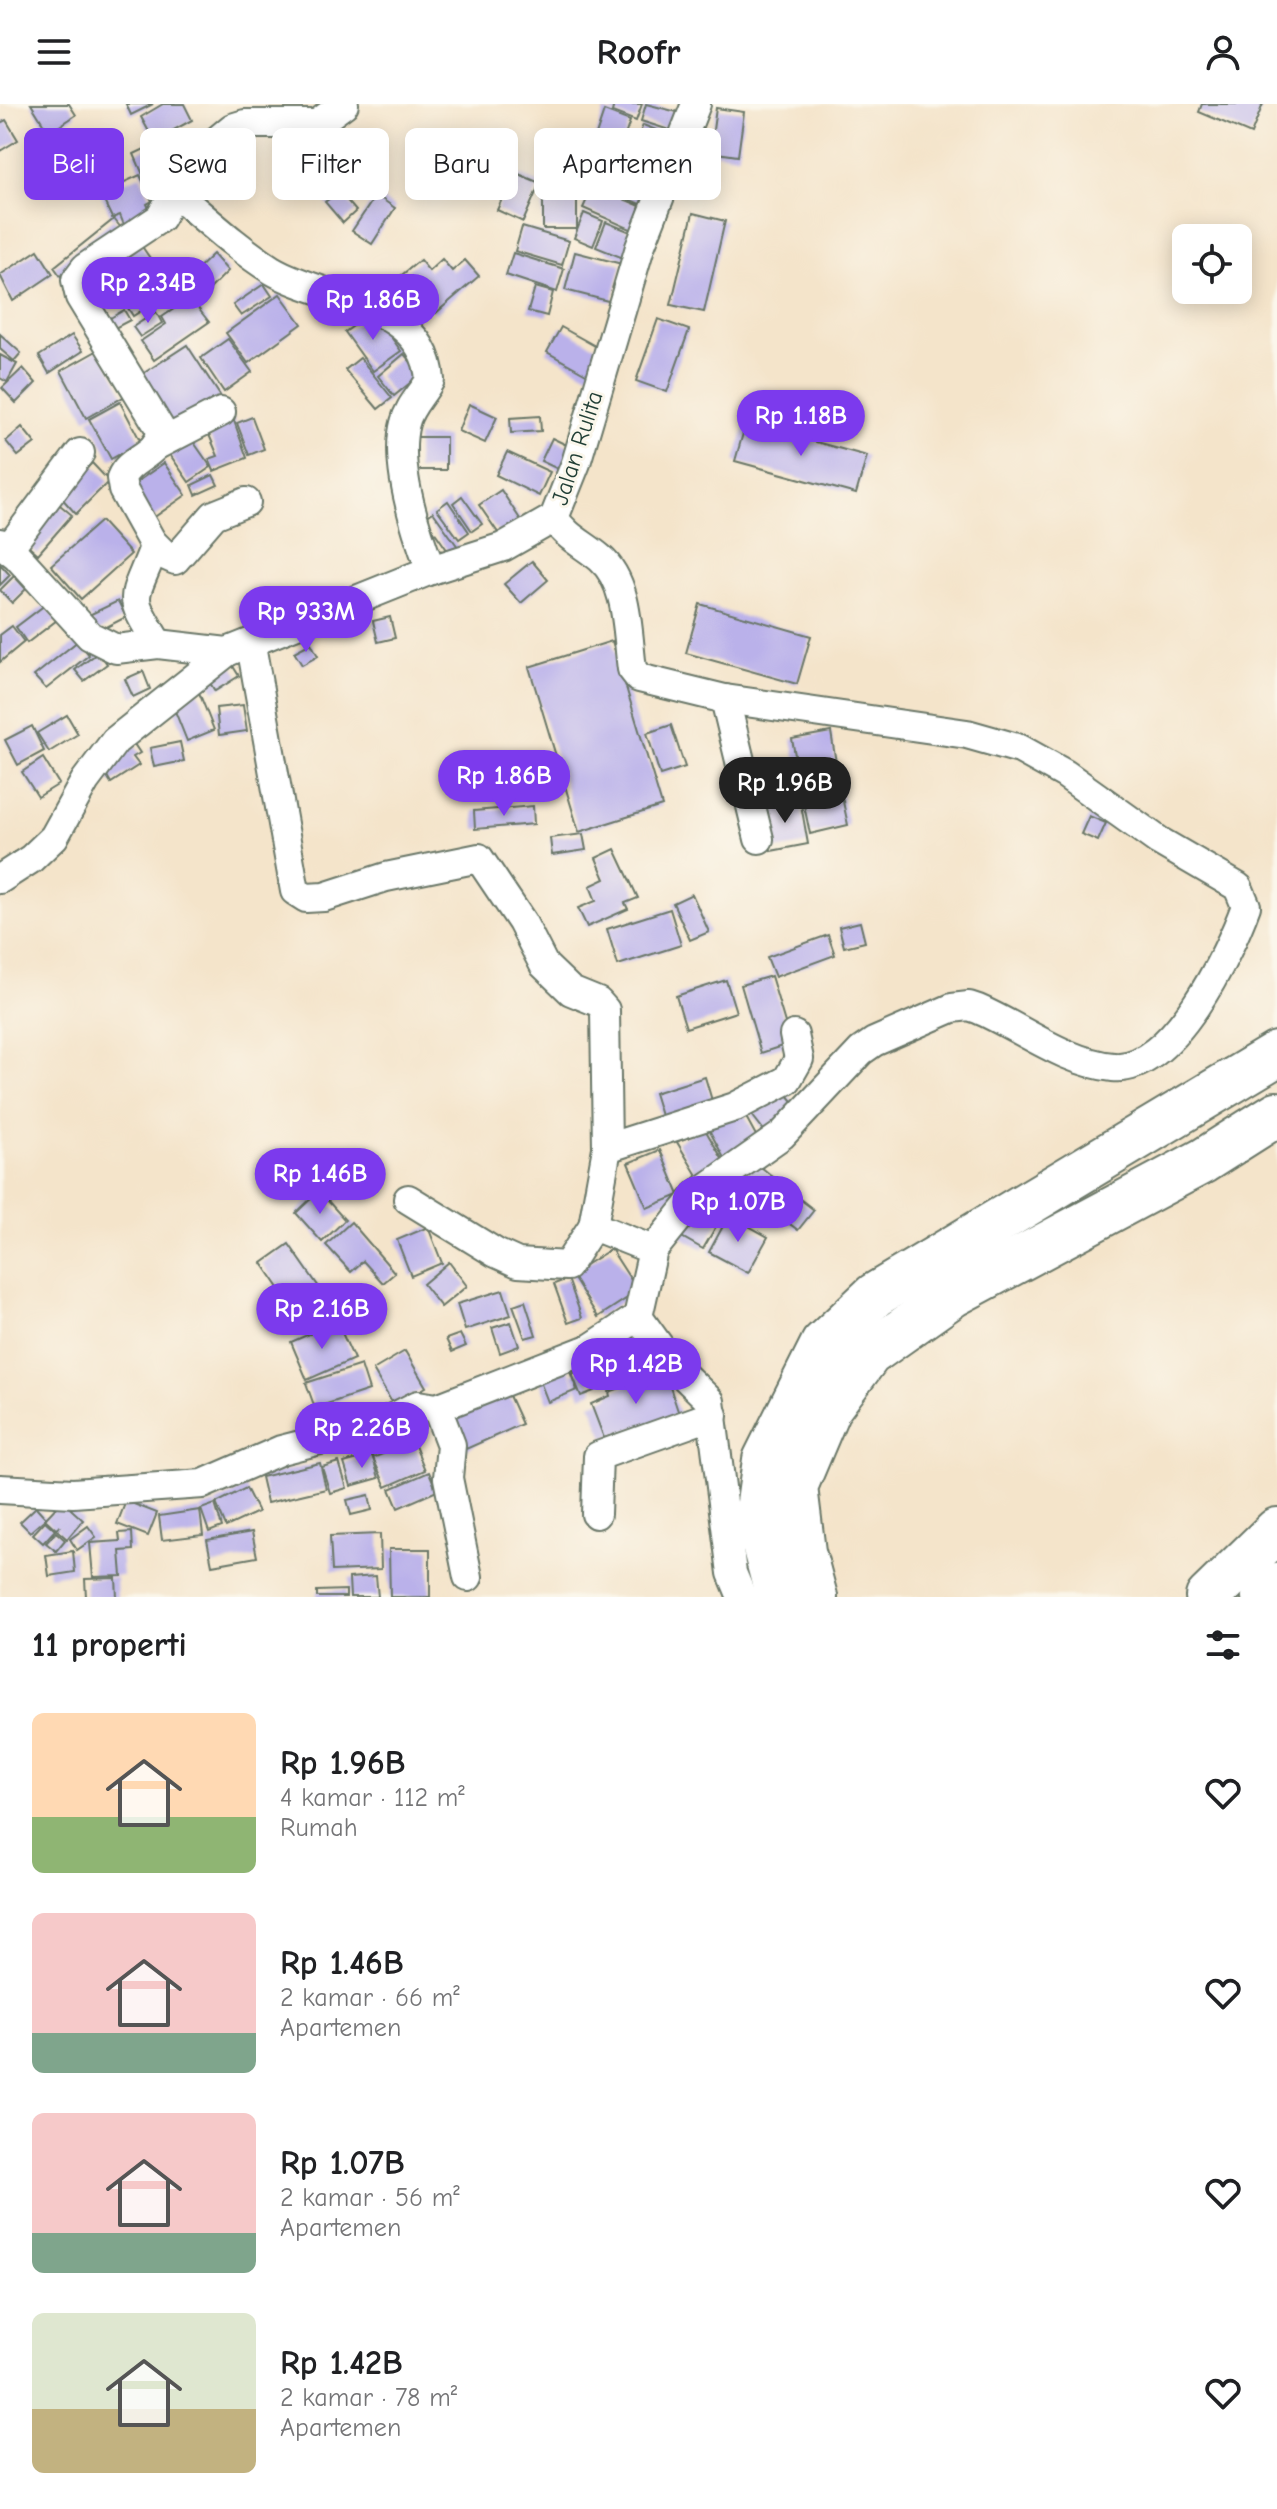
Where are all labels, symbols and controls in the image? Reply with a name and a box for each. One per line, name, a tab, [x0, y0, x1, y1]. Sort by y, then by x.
icon: menu	[32, 30, 76, 74]
icon: person	[1201, 30, 1245, 74]
text: Roofr	[596, 32, 681, 73]
chip: Beli	[24, 128, 124, 200]
chip: Sewa	[140, 128, 256, 200]
chip: Filter	[272, 128, 389, 200]
chip: Baru	[405, 128, 518, 200]
chip: Apartemen	[534, 128, 721, 200]
map controls	[1172, 224, 1252, 304]
button: locate	[1172, 224, 1252, 304]
pin: Rp 2.34B	[65, 257, 231, 325]
text: Rp 2.34B	[100, 268, 196, 298]
pin: Rp 1.86B	[290, 274, 456, 342]
text: Rp 1.86B	[325, 285, 421, 315]
street label: Jalan Rulita	[545, 388, 609, 508]
pin: Rp 1.18B	[718, 390, 884, 458]
text: Rp 1.18B	[755, 401, 847, 431]
pin: Rp 933M	[232, 586, 380, 654]
text: Rp 933M	[257, 597, 355, 627]
pin: Rp 1.86B	[421, 750, 587, 818]
pin: Rp 1.96B	[702, 757, 868, 825]
text: Rp 1.86B	[456, 761, 552, 791]
text: Rp 1.96B	[737, 768, 833, 798]
pin: Rp 1.46B	[237, 1148, 403, 1216]
text: Rp 1.46B	[273, 1159, 367, 1189]
pin: Rp 1.07B	[655, 1176, 821, 1244]
text: Rp 1.07B	[690, 1187, 786, 1217]
pin: Rp 2.16B	[239, 1283, 405, 1351]
text: Rp 2.16B	[274, 1294, 370, 1324]
pin: Rp 1.42B	[553, 1338, 719, 1406]
text: Rp 1.42B	[589, 1349, 683, 1379]
pin: Rp 2.26B	[279, 1402, 445, 1470]
text: Rp 2.26B	[313, 1413, 411, 1443]
icon: filters	[1201, 1623, 1245, 1667]
text: 11 properti	[32, 1625, 187, 1665]
text: Rp 1.96B	[280, 1743, 406, 1783]
icon: home	[96, 1745, 192, 1841]
icon: heart	[1201, 1771, 1245, 1815]
text: 4 kamar · 112 m²	[280, 1783, 465, 1813]
text: Rumah	[280, 1813, 358, 1843]
text: Rp 1.46B	[280, 1943, 404, 1983]
icon: home	[96, 1945, 192, 2041]
icon: heart	[1201, 1971, 1245, 2015]
text: 2 kamar · 66 m²	[280, 1983, 460, 2013]
text: Apartemen	[280, 2013, 401, 2043]
text: Rp 1.07B	[280, 2143, 405, 2183]
icon: home	[96, 2145, 192, 2241]
icon: heart	[1201, 2171, 1245, 2215]
text: 2 kamar · 56 m²	[280, 2183, 460, 2213]
text: Apartemen	[280, 2213, 401, 2243]
text: Rp 1.42B	[280, 2343, 403, 2383]
icon: home	[96, 2345, 192, 2441]
icon: heart	[1201, 2371, 1245, 2415]
text: 2 kamar · 78 m²	[280, 2383, 457, 2413]
text: Apartemen	[280, 2413, 401, 2443]

